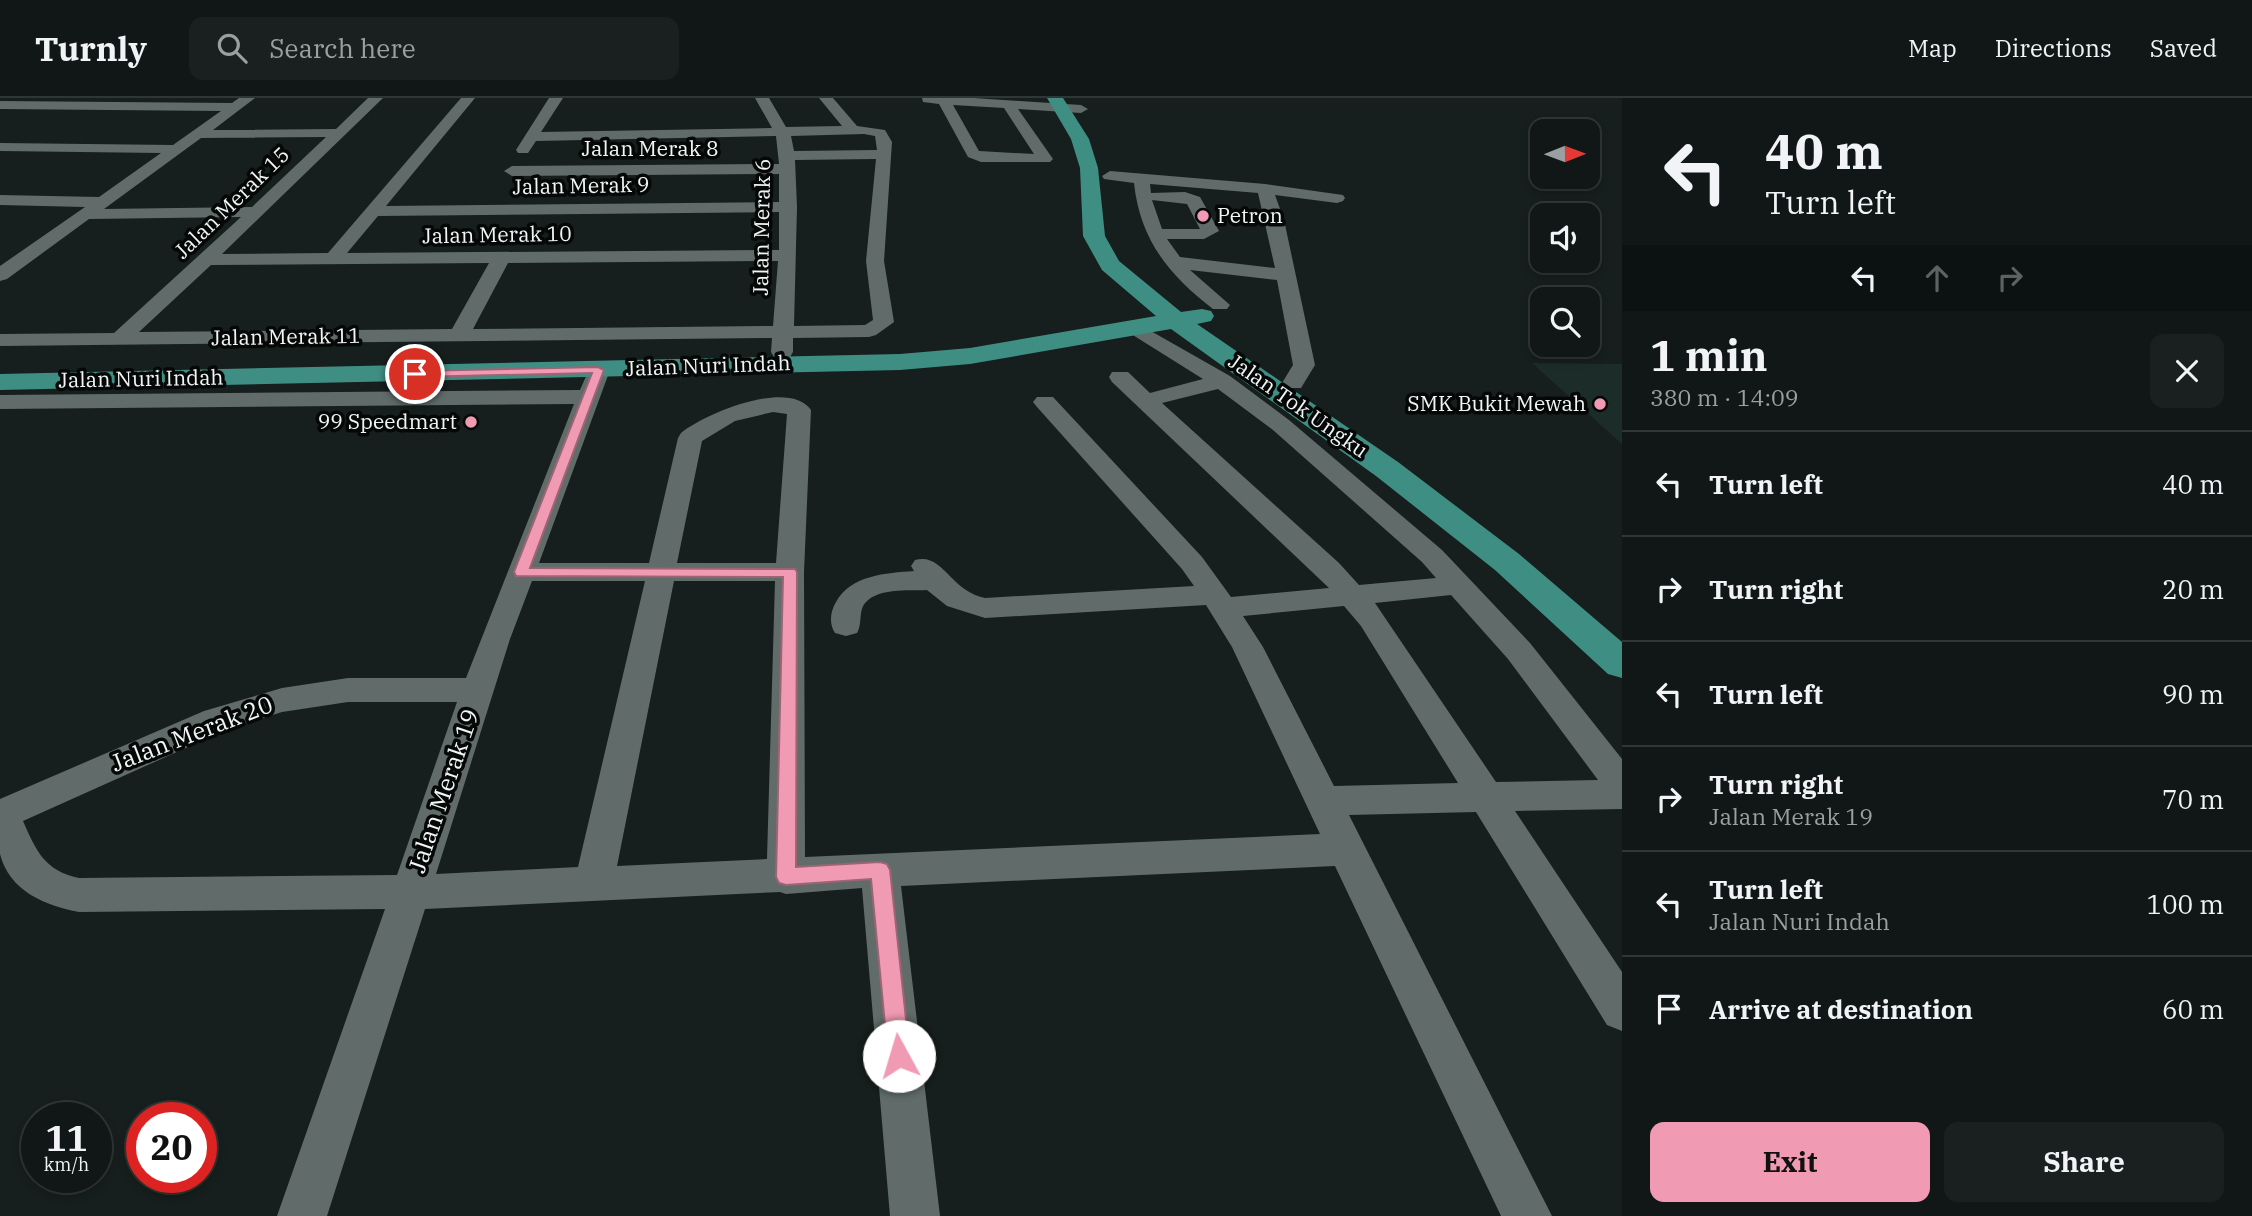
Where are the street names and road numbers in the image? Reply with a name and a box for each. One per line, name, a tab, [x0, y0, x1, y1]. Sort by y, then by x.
street label: Jalan Merak 8	[581, 134, 719, 162]
street label: Jalan Merak 15	[168, 140, 295, 264]
street label: Jalan Merak 6	[746, 158, 776, 296]
street label: Jalan Merak 9	[512, 170, 650, 200]
street label: Jalan Merak 10	[422, 219, 572, 249]
street label: Jalan Merak 11	[211, 321, 361, 351]
street label: Jalan Tok Ungku	[1223, 347, 1374, 464]
street label: Jalan Nuri Indah	[625, 348, 791, 382]
street label: Jalan Nuri Indah	[58, 363, 224, 393]
street label: Jalan Merak 20	[106, 687, 277, 779]
street label: Jalan Merak 19	[400, 705, 486, 877]

